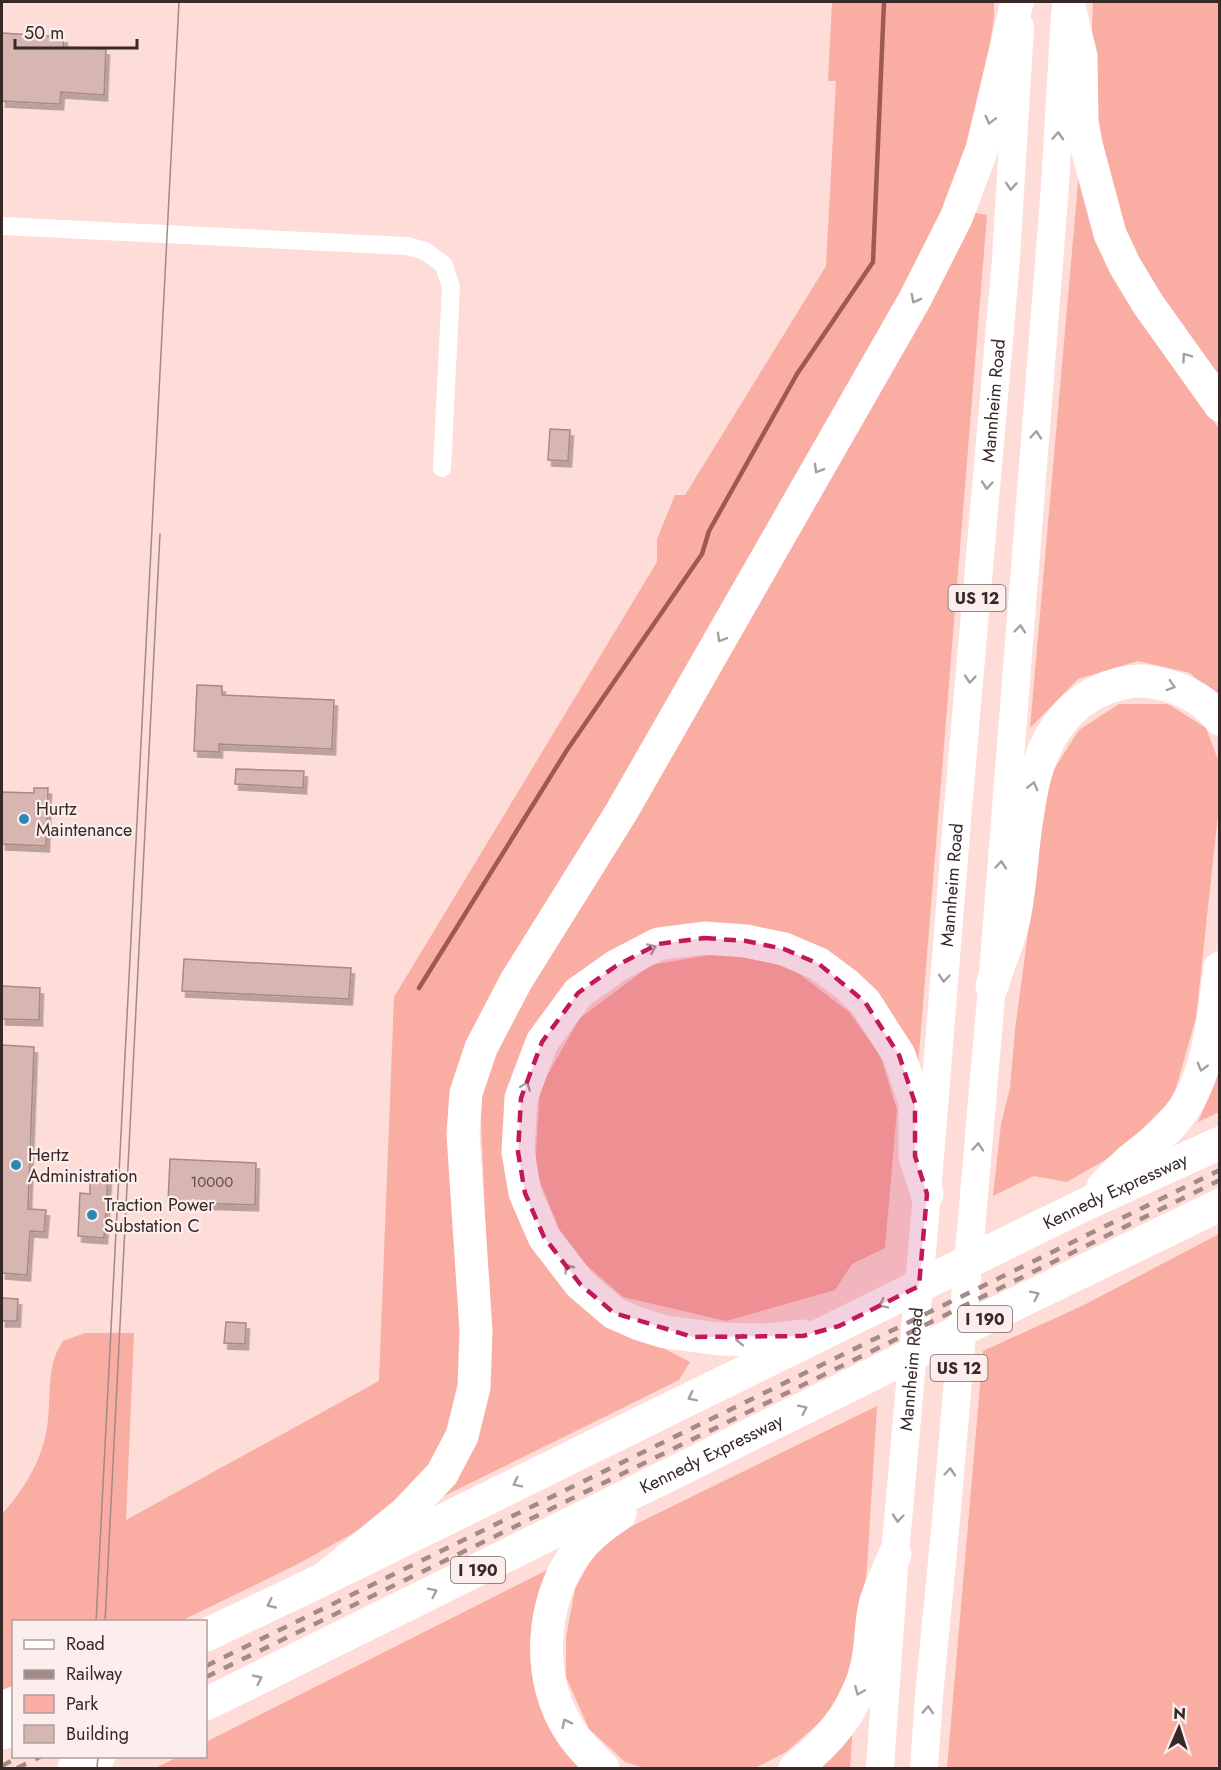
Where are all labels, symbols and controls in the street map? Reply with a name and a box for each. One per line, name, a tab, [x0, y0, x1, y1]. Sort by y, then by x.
scale bar	[15, 12, 136, 50]
text: 50 m	[24, 20, 64, 46]
one-way arrow	[984, 115, 997, 125]
one-way arrow	[1051, 131, 1064, 140]
one-way arrow	[1005, 181, 1018, 190]
one-way arrow	[911, 293, 922, 304]
street label: Mannheim Road	[975, 338, 1012, 464]
one-way arrow	[1182, 353, 1193, 364]
one-way arrow	[1029, 430, 1042, 439]
one-way arrow	[814, 462, 825, 473]
one-way arrow	[981, 480, 994, 489]
road number: US 12	[948, 585, 1006, 611]
one-way arrow	[1013, 625, 1026, 634]
one-way arrow	[717, 632, 728, 642]
one-way arrow	[964, 674, 977, 683]
one-way arrow	[1165, 679, 1176, 692]
one-way arrow	[1025, 781, 1038, 791]
place label: Hurtz Maintenance	[36, 796, 132, 843]
marker: Hurtz Maintenance	[17, 812, 31, 826]
street label: Mannheim Road	[934, 822, 970, 948]
one-way arrow	[994, 861, 1007, 870]
one-way arrow	[646, 943, 657, 955]
one-way arrow	[938, 973, 951, 982]
one-way arrow	[1197, 1061, 1209, 1072]
one-way arrow	[518, 1081, 531, 1092]
place label: Hertz Administration	[28, 1142, 138, 1189]
one-way arrow	[971, 1143, 984, 1152]
street label: Kennedy Expressway	[1039, 1146, 1192, 1236]
marker: Hertz Administration	[9, 1158, 23, 1172]
house number: 10000	[191, 1171, 233, 1193]
place label: Traction Power Substation C	[104, 1192, 215, 1239]
marker: Traction Power Substation C	[85, 1208, 99, 1222]
one-way arrow	[564, 1264, 575, 1275]
one-way arrow	[1028, 1291, 1039, 1303]
one-way arrow	[879, 1297, 889, 1308]
street label: Mannheim Road	[893, 1306, 930, 1432]
road number: I 190	[958, 1306, 1012, 1332]
one-way arrow	[736, 1333, 745, 1346]
road number: US 12	[930, 1355, 988, 1381]
one-way arrow	[687, 1390, 698, 1402]
one-way arrow	[797, 1405, 808, 1417]
street label: Kennedy Expressway	[635, 1407, 788, 1500]
one-way arrow	[944, 1468, 957, 1477]
one-way arrow	[512, 1476, 523, 1488]
one-way arrow	[892, 1514, 905, 1523]
road number: I 190	[451, 1557, 505, 1583]
one-way arrow	[426, 1588, 437, 1599]
one-way arrow	[266, 1596, 277, 1608]
legend	[12, 1620, 207, 1758]
text: Road	[66, 1631, 105, 1657]
text: Railway	[66, 1661, 122, 1687]
one-way arrow	[252, 1674, 263, 1686]
one-way arrow	[854, 1684, 866, 1695]
text: Park	[66, 1691, 98, 1717]
north arrow	[1149, 1698, 1209, 1758]
text: N	[1173, 1702, 1187, 1725]
one-way arrow	[921, 1706, 934, 1715]
one-way arrow	[562, 1719, 574, 1730]
text: Building	[66, 1721, 129, 1747]

